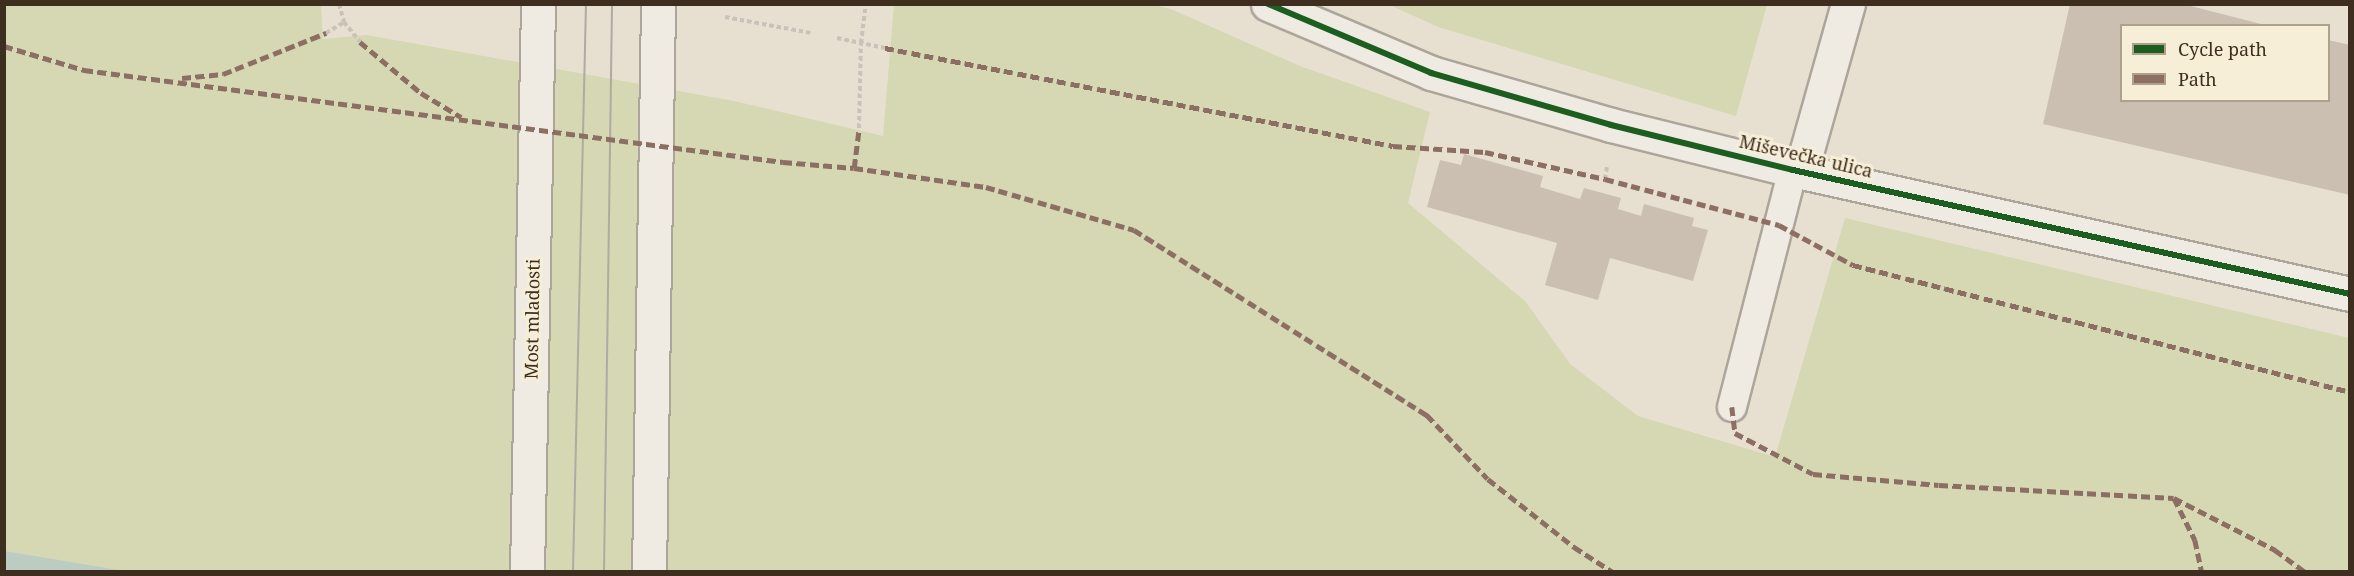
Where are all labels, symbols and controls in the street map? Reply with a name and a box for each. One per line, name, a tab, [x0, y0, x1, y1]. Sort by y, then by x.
legend	[2120, 24, 2330, 102]
text: Cycle path	[2178, 37, 2267, 61]
text: Path	[2178, 67, 2217, 91]
street label: Miševečka ulica	[1737, 130, 1875, 182]
street label: Most mladosti	[520, 258, 544, 380]

